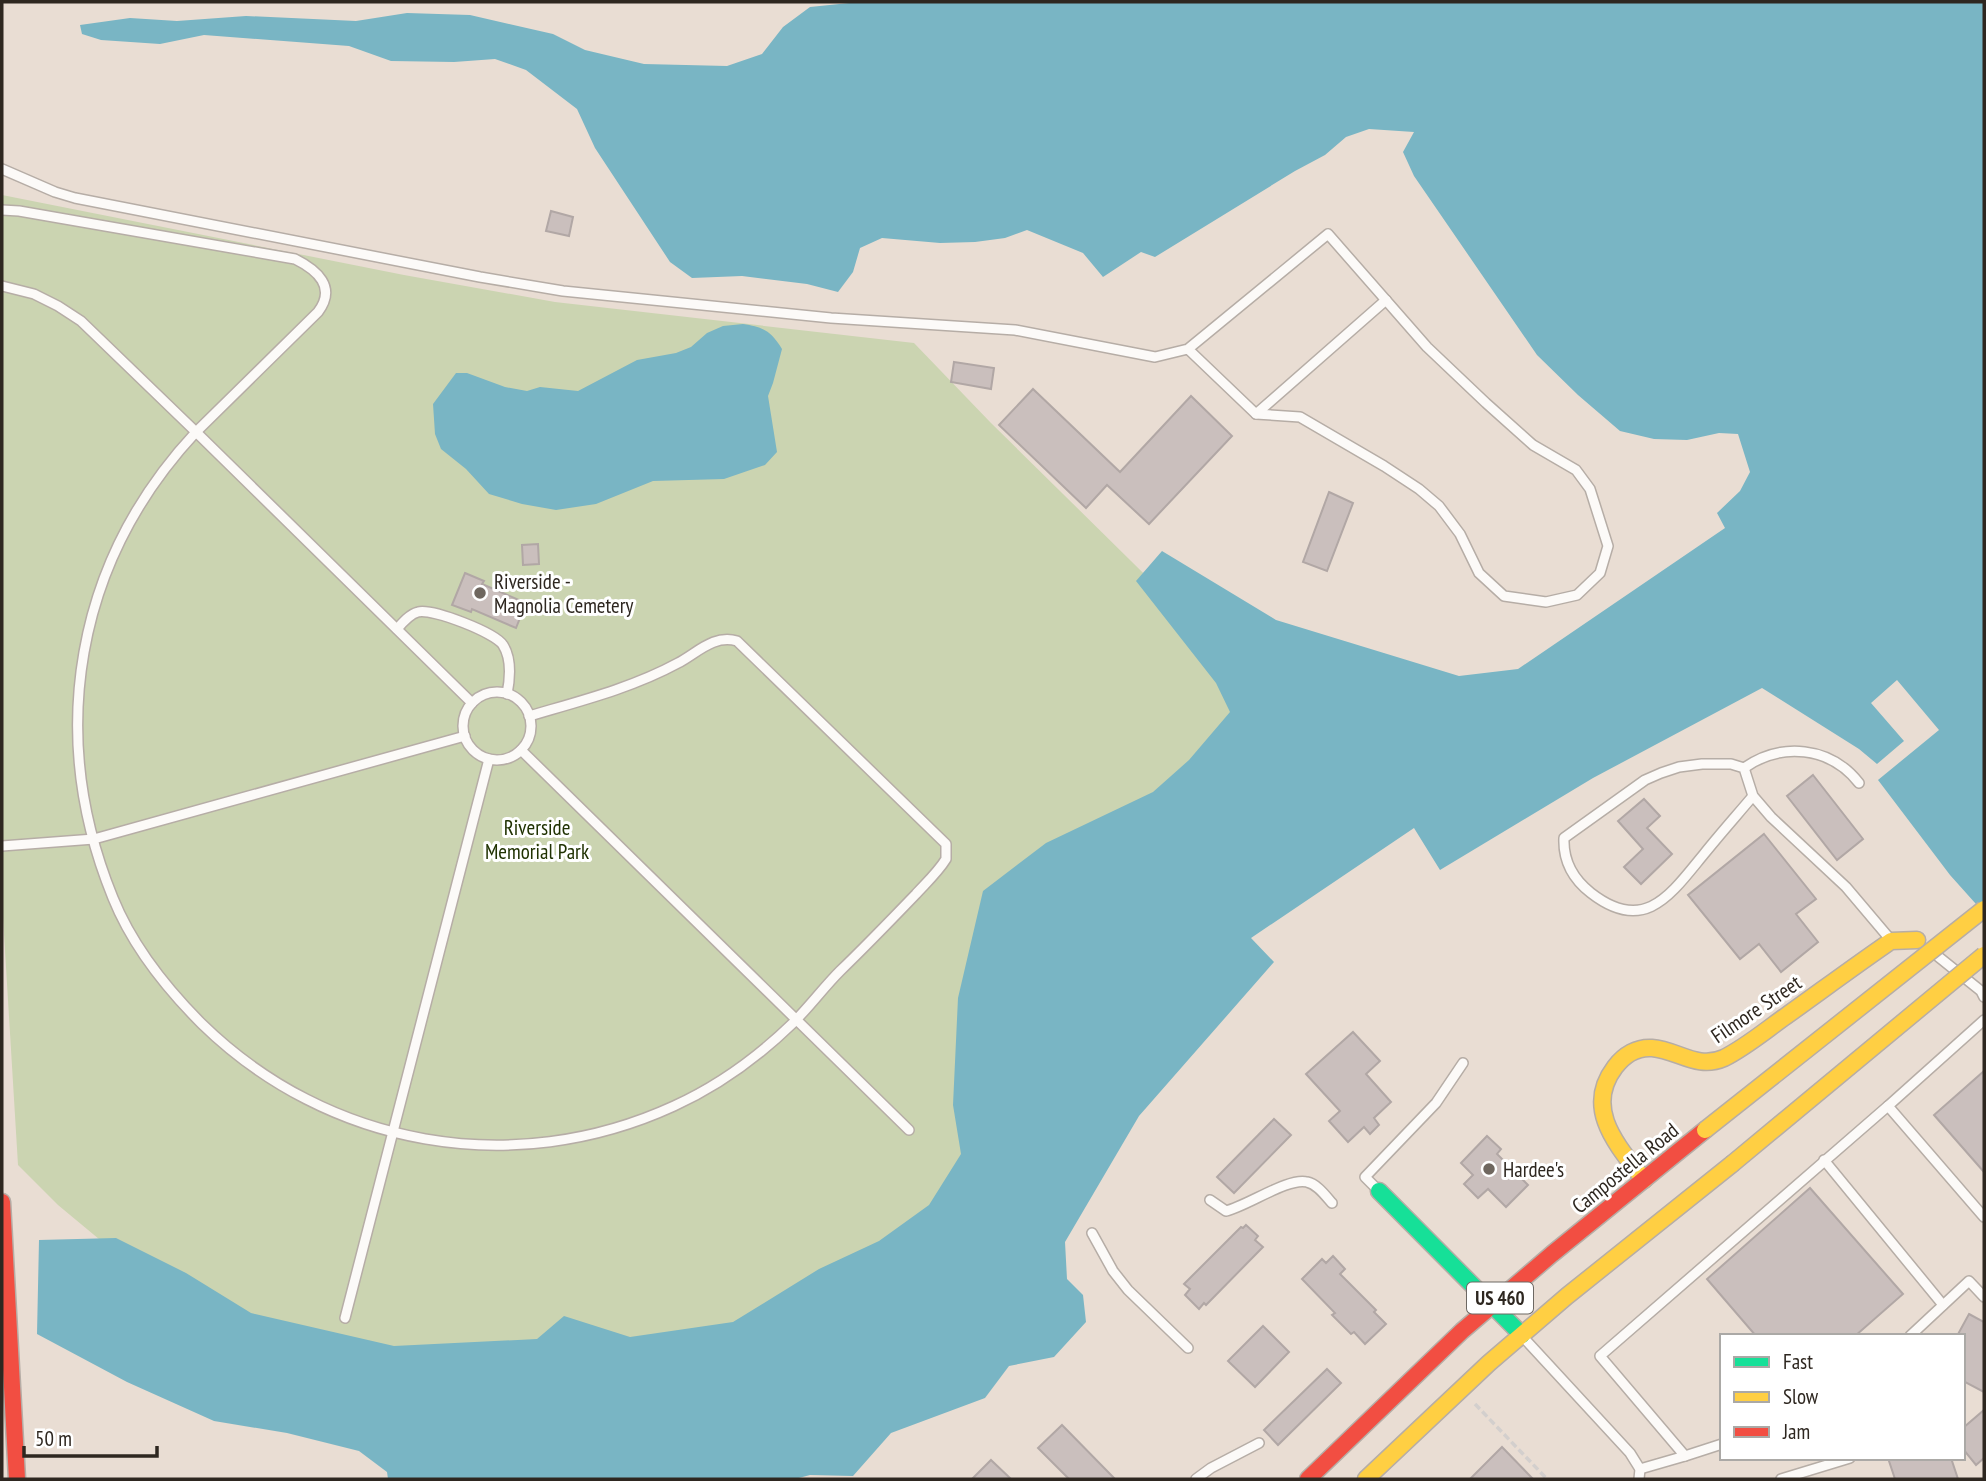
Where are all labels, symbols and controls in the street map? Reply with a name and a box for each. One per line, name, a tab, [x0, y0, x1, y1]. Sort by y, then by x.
place label: Riverside - Magnolia Cemetery	[494, 568, 634, 619]
marker: Riverside - Magnolia Cemetery	[472, 585, 488, 601]
park label: Riverside Memorial Park	[485, 814, 589, 865]
street label: Filmore Street	[1706, 969, 1807, 1049]
street label: Campostella Road	[1566, 1117, 1684, 1219]
place label: Hardee's	[1503, 1156, 1564, 1183]
marker: Hardee's	[1481, 1161, 1497, 1177]
road number: US 460	[1467, 1282, 1533, 1314]
legend	[1720, 1334, 1965, 1460]
text: Fast	[1783, 1348, 1813, 1375]
text: Slow	[1783, 1383, 1819, 1410]
scale bar	[24, 1414, 158, 1458]
text: Jam	[1782, 1418, 1810, 1445]
text: 50 m	[35, 1425, 72, 1452]

